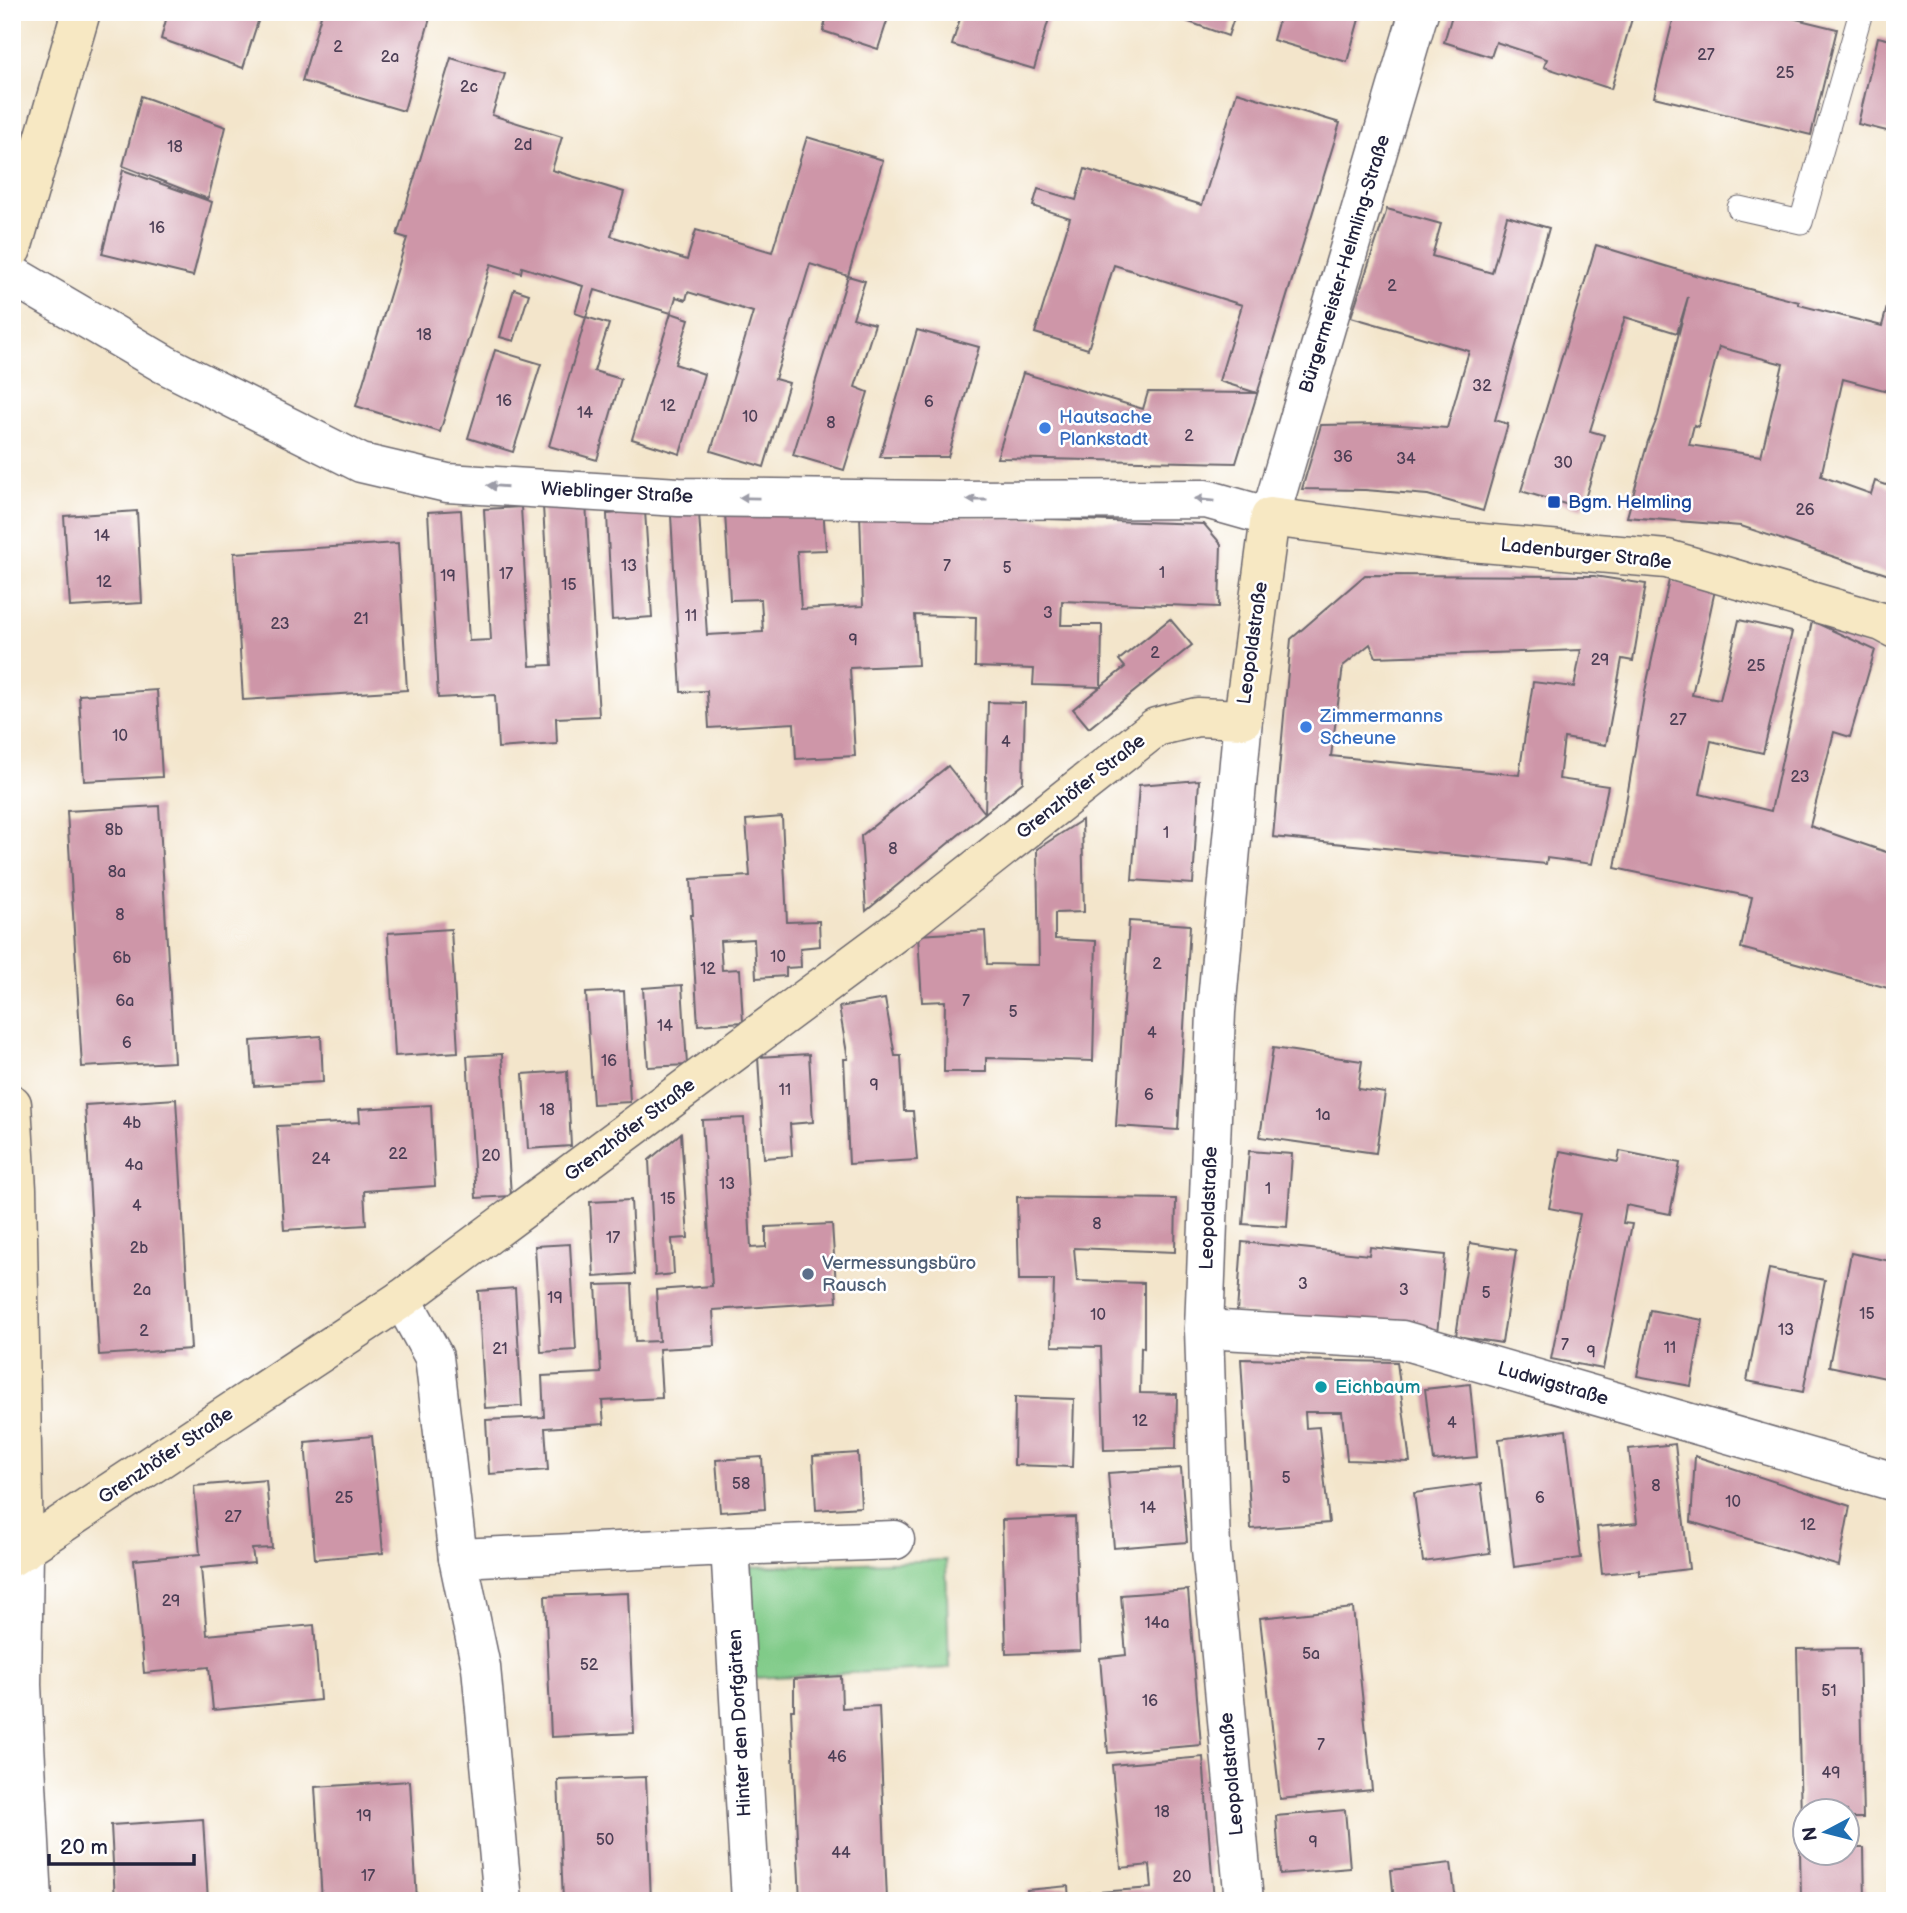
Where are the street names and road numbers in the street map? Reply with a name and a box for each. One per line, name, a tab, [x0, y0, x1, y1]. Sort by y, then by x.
street label: Bürgermeister-Helmling-Straße	[1295, 132, 1395, 396]
street label: Wieblinger Straße	[540, 478, 694, 508]
street label: Ladenburger Straße	[1499, 534, 1673, 574]
street label: Leopoldstraße	[1233, 580, 1273, 706]
street label: Grenzhöfer Straße	[1012, 729, 1150, 845]
street label: Grenzhöfer Straße	[560, 1073, 700, 1187]
street label: Leopoldstraße	[1195, 1146, 1223, 1270]
street label: Ludwigstraße	[1495, 1357, 1611, 1411]
street label: Grenzhöfer Straße	[94, 1402, 238, 1510]
street label: Hinter den Dorfgärten	[724, 1629, 756, 1817]
street label: Leopoldstraße	[1215, 1711, 1249, 1837]

